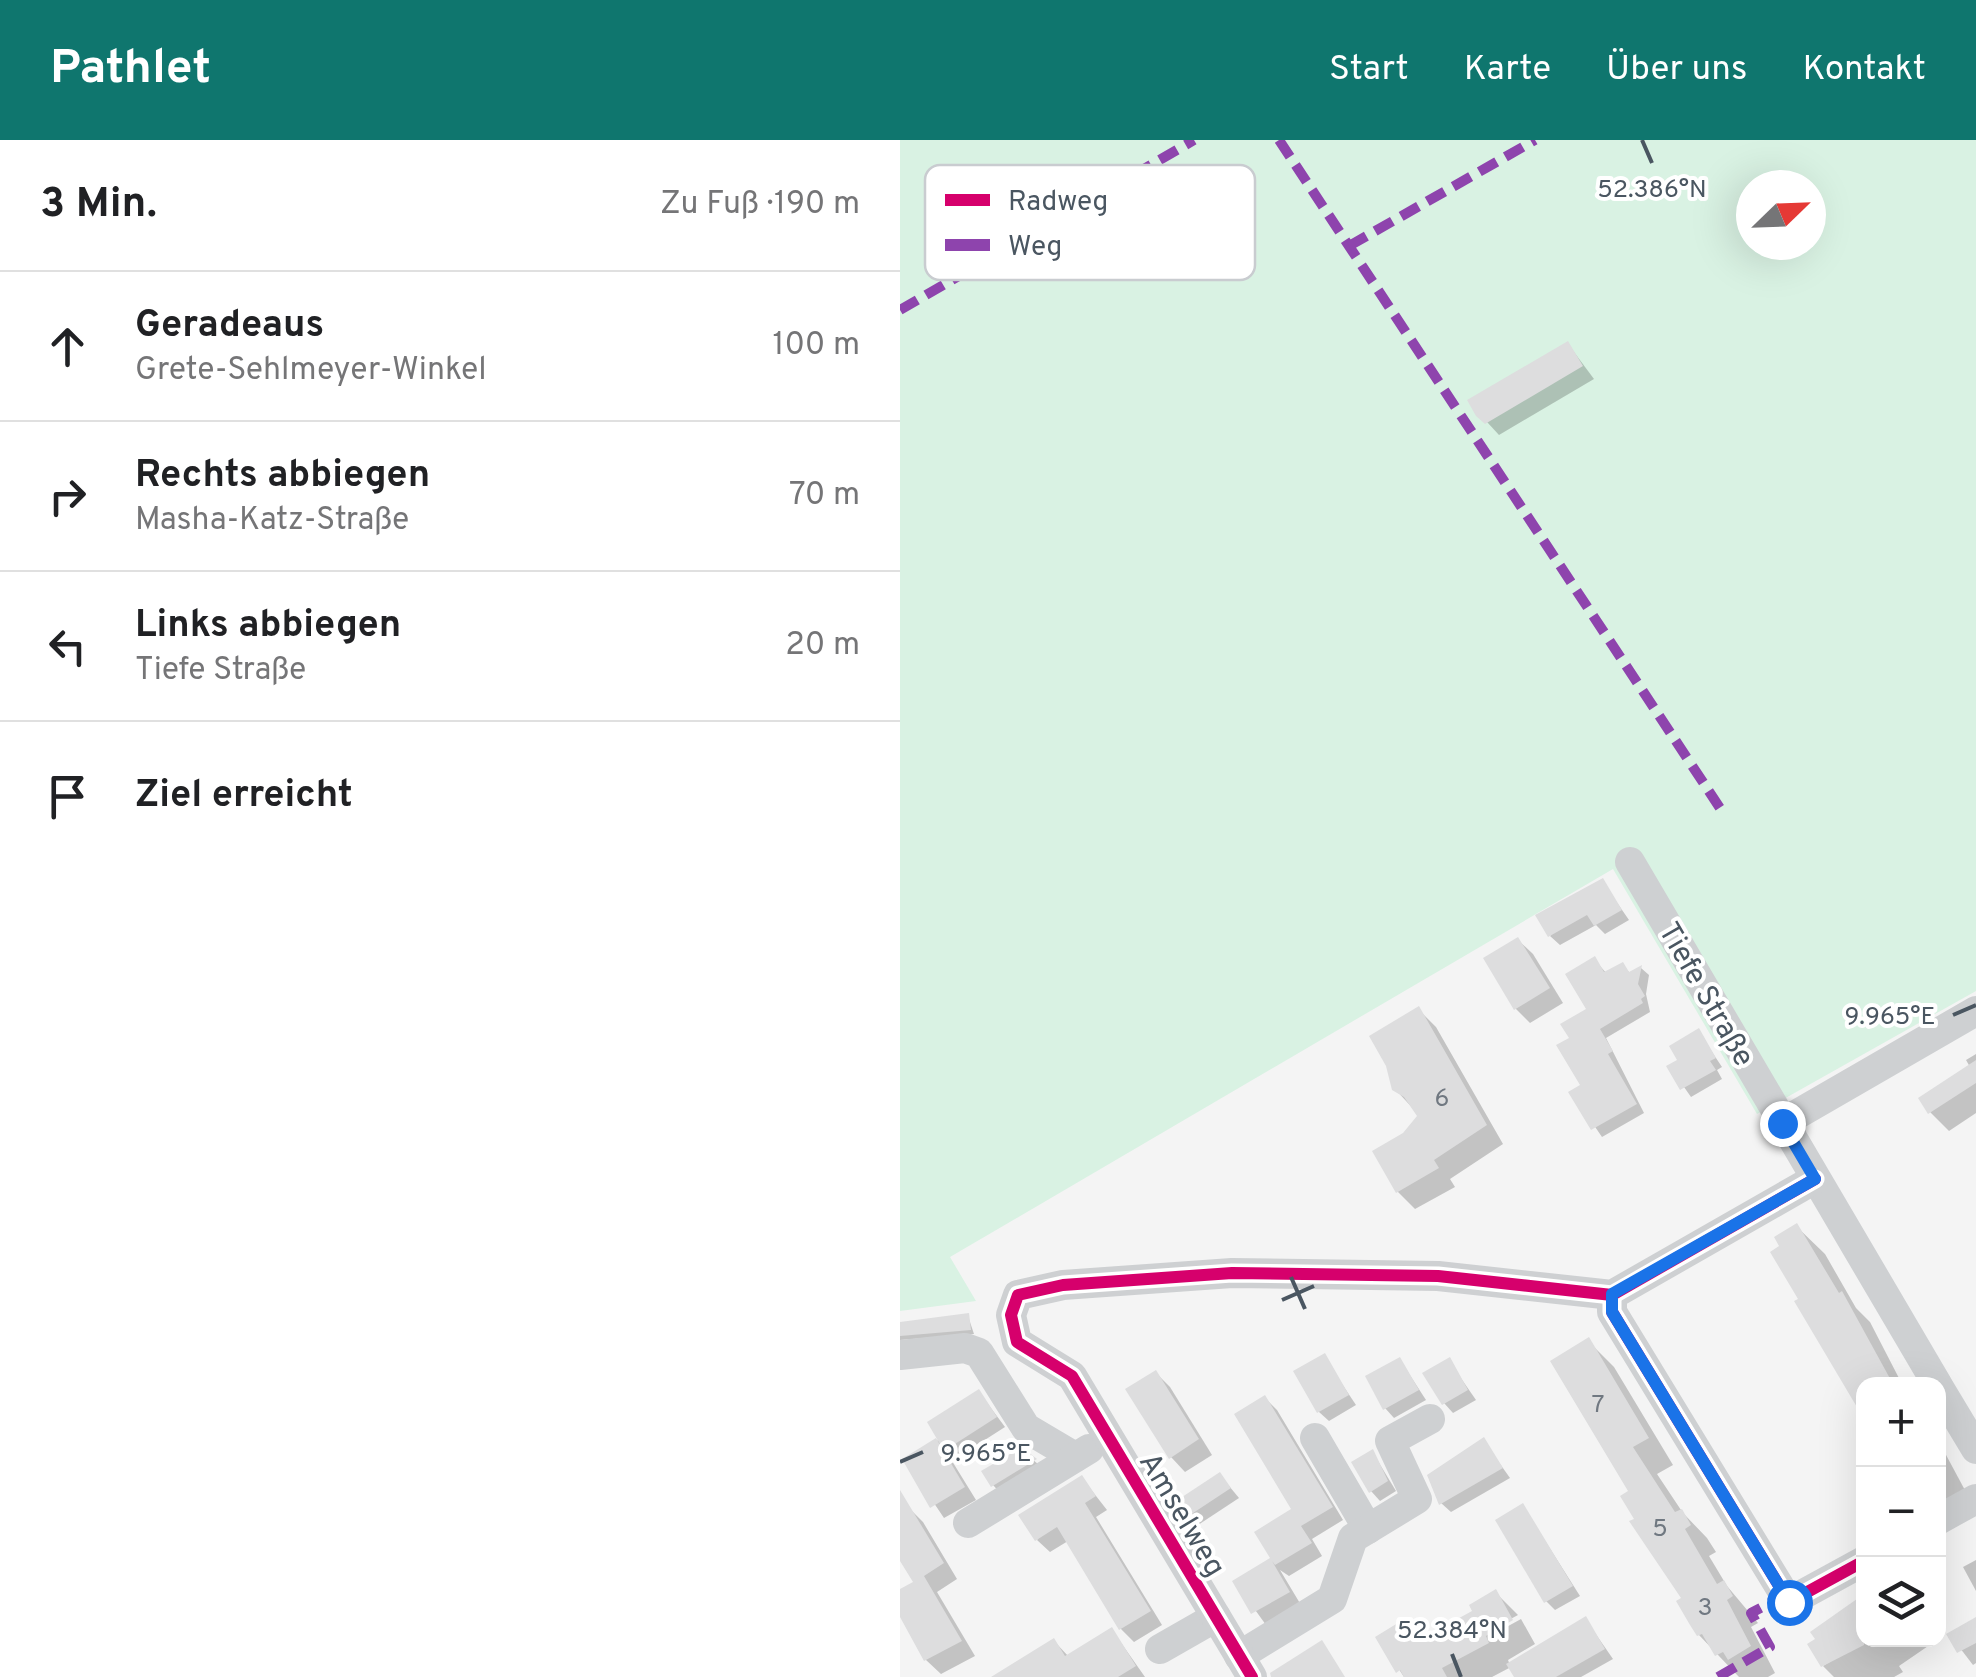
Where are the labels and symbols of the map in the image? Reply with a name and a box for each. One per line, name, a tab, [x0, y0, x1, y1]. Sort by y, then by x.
legend	[925, 165, 1255, 280]
north arrow	[1736, 170, 1826, 260]
text: 52.386°N	[1597, 175, 1707, 207]
text: Radweg	[1008, 185, 1108, 221]
text: Weg	[1008, 230, 1062, 266]
street label: Tiefe Straße	[1649, 917, 1761, 1074]
text: 9.965°E	[1844, 1002, 1936, 1034]
house number: 6	[1435, 1084, 1449, 1116]
route end	[1760, 1101, 1806, 1147]
house number: 7	[1591, 1390, 1605, 1422]
text: 9.965°E	[940, 1439, 1032, 1471]
street label: Amselweg	[1129, 1446, 1232, 1584]
house number: 5	[1652, 1514, 1668, 1546]
route start	[1767, 1580, 1813, 1626]
house number: 3	[1697, 1593, 1713, 1625]
text: 52.384°N	[1397, 1616, 1507, 1648]

